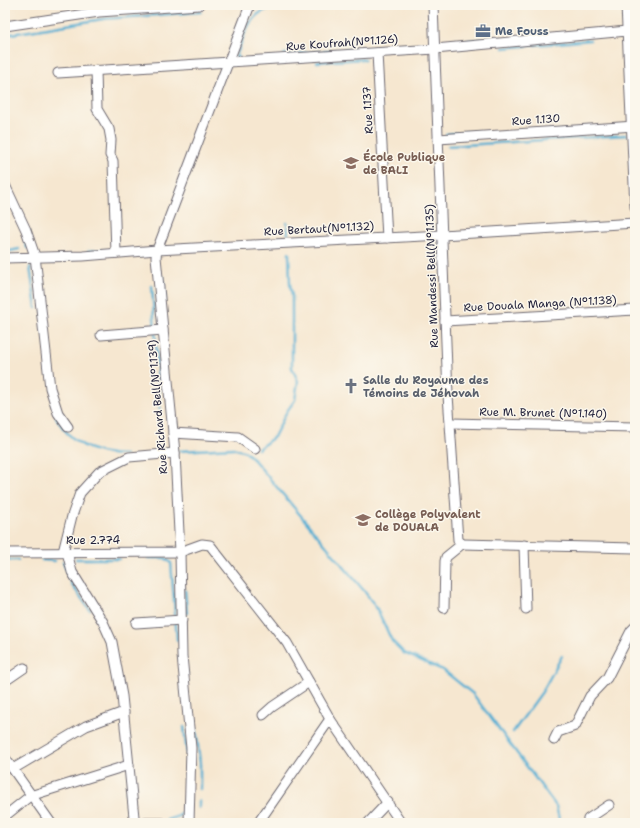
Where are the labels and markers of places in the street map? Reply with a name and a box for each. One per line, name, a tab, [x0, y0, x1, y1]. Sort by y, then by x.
office icon: Me Fouss	[474, 22, 492, 40]
place label: Me Fouss	[495, 24, 549, 39]
place label: École Publique de BALI	[363, 149, 446, 178]
school or university icon: École Publique de BALI	[342, 154, 360, 172]
place label: Salle du Royaume des Témoins de Jéhovah	[363, 373, 489, 401]
church icon: Salle du Royaume des Témoins de Jéhovah	[342, 377, 360, 395]
place label: Collège Polyvalent de DOUALA	[375, 507, 481, 535]
school or university icon: Collège Polyvalent de DOUALA	[354, 511, 372, 529]

